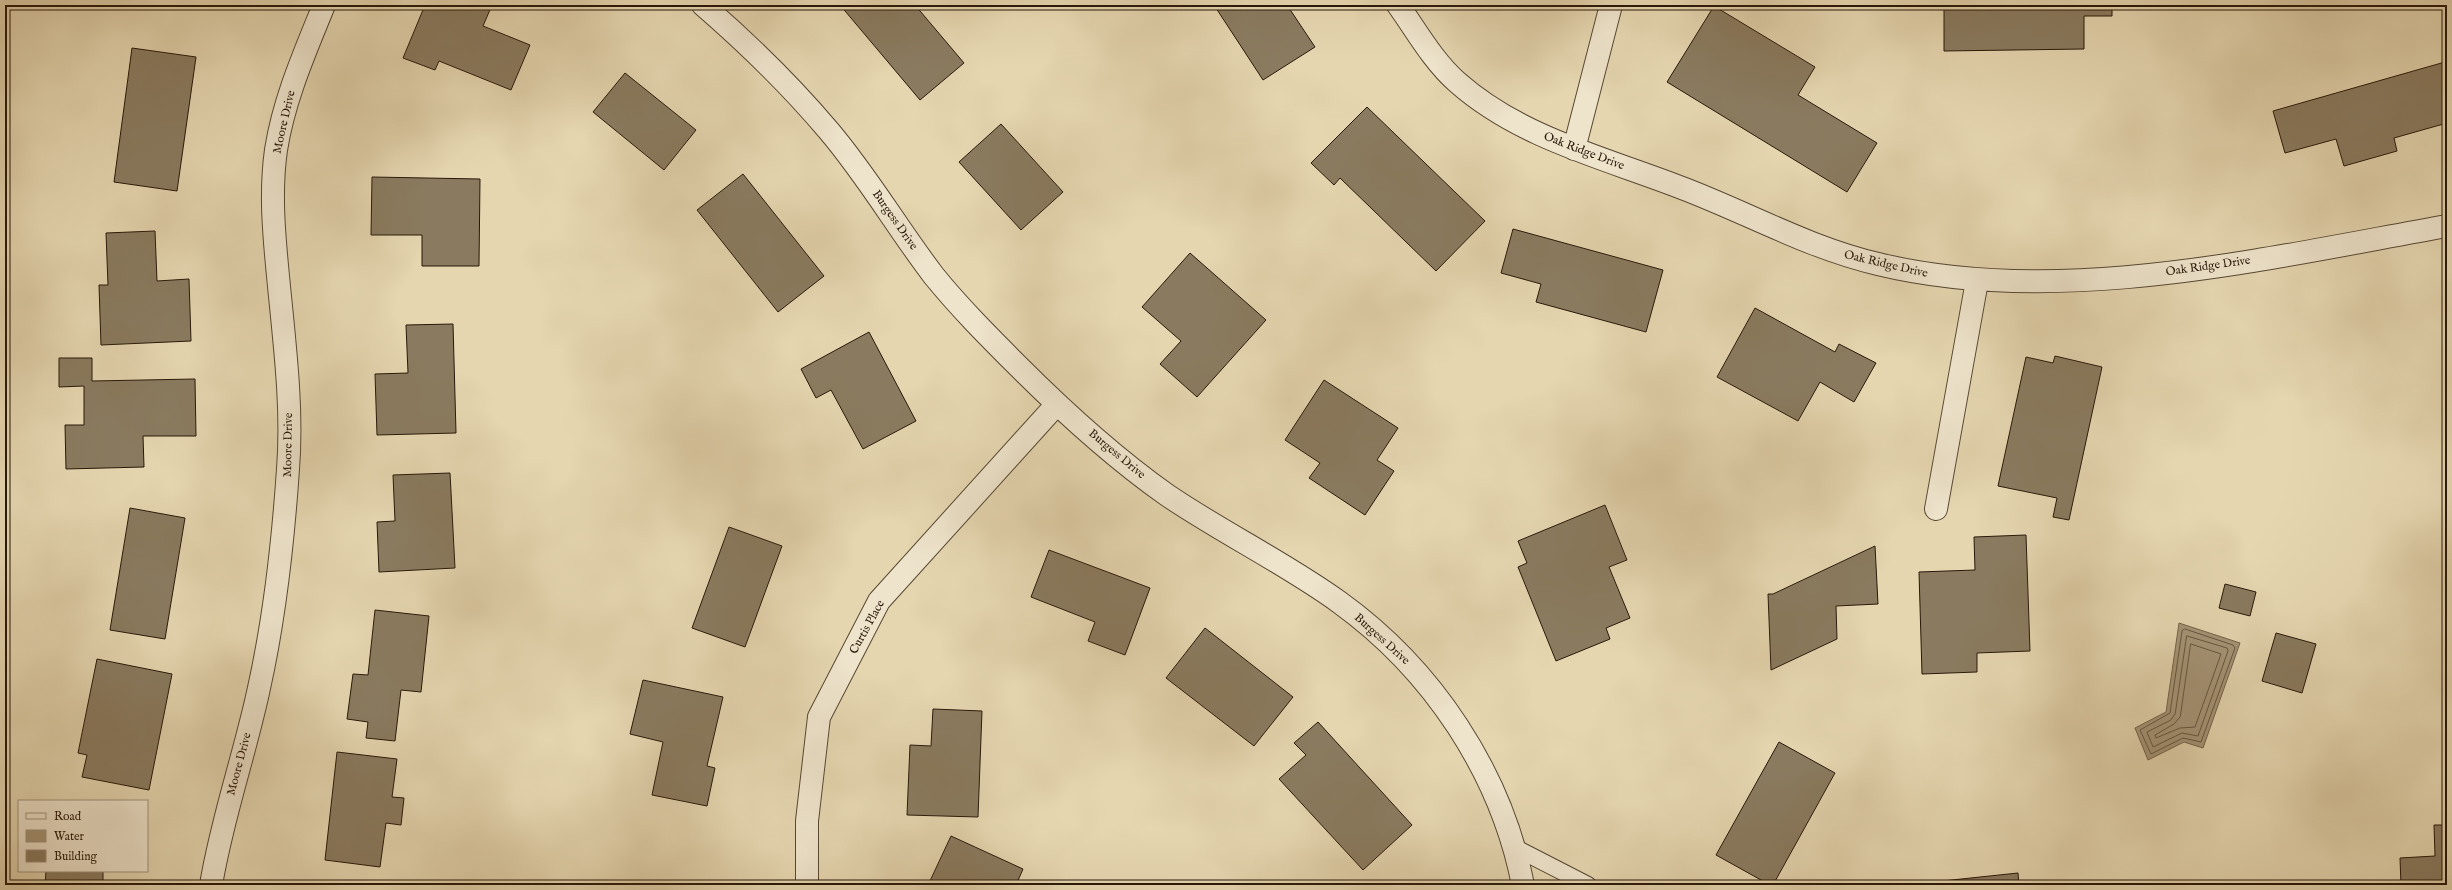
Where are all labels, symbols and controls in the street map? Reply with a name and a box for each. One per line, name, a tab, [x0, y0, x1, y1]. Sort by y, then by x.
street label: Moore Drive	[269, 88, 299, 155]
street label: Oak Ridge Drive	[1541, 129, 1627, 173]
street label: Burgess Drive	[869, 187, 921, 253]
street label: Oak Ridge Drive	[1843, 247, 1930, 281]
street label: Oak Ridge Drive	[2165, 253, 2252, 279]
street label: Moore Drive	[280, 412, 296, 477]
street label: Burgess Drive	[1086, 426, 1149, 482]
street label: Curtis Place	[846, 597, 888, 657]
street label: Burgess Drive	[1351, 610, 1413, 668]
street label: Moore Drive	[223, 730, 255, 797]
legend	[18, 800, 148, 872]
text: Road	[54, 809, 82, 824]
text: Water	[54, 829, 85, 844]
text: Building	[54, 849, 98, 864]

